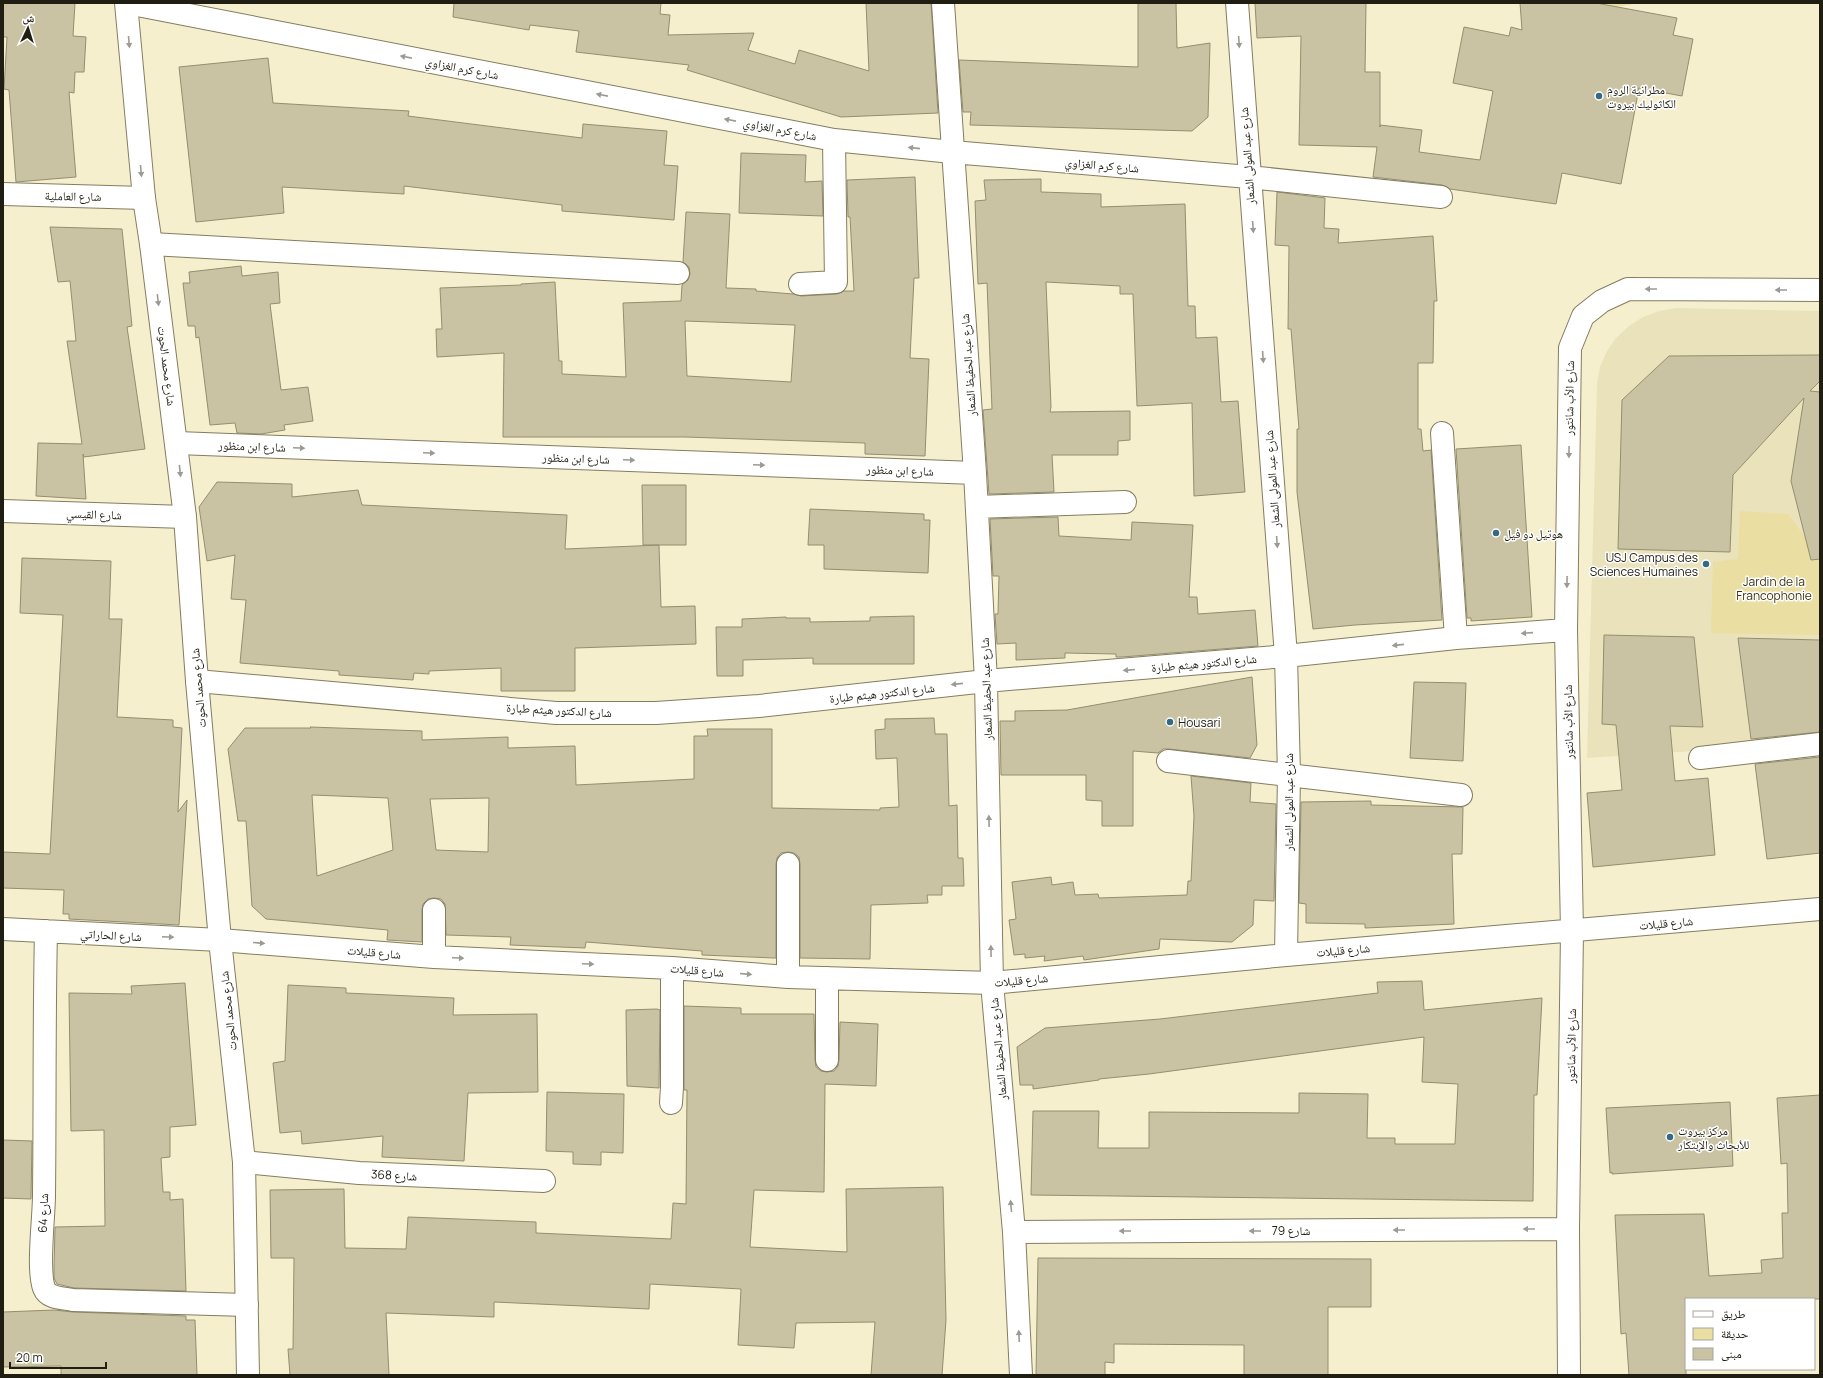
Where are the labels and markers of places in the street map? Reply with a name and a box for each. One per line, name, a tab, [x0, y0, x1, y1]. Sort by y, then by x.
place label: مطرانية الروم الكاثوليك بيروت	[1607, 81, 1676, 112]
marker: مطرانية الروم الكاثوليك بيروت	[1594, 91, 1604, 101]
place label: هوتيل دو فيل	[1504, 525, 1563, 542]
marker: هوتيل دو فيل	[1491, 528, 1501, 538]
place label: USJ Campus des Sciences Humaines	[1590, 549, 1698, 580]
marker: USJ Campus des Sciences Humaines	[1701, 559, 1711, 569]
place label: Housari	[1178, 714, 1221, 731]
marker: Housari	[1165, 717, 1175, 727]
place label: مركز بيروت للأبحاث والإبتكار	[1677, 1122, 1749, 1153]
marker: مركز بيروت للأبحاث والإبتكار	[1665, 1132, 1675, 1142]

